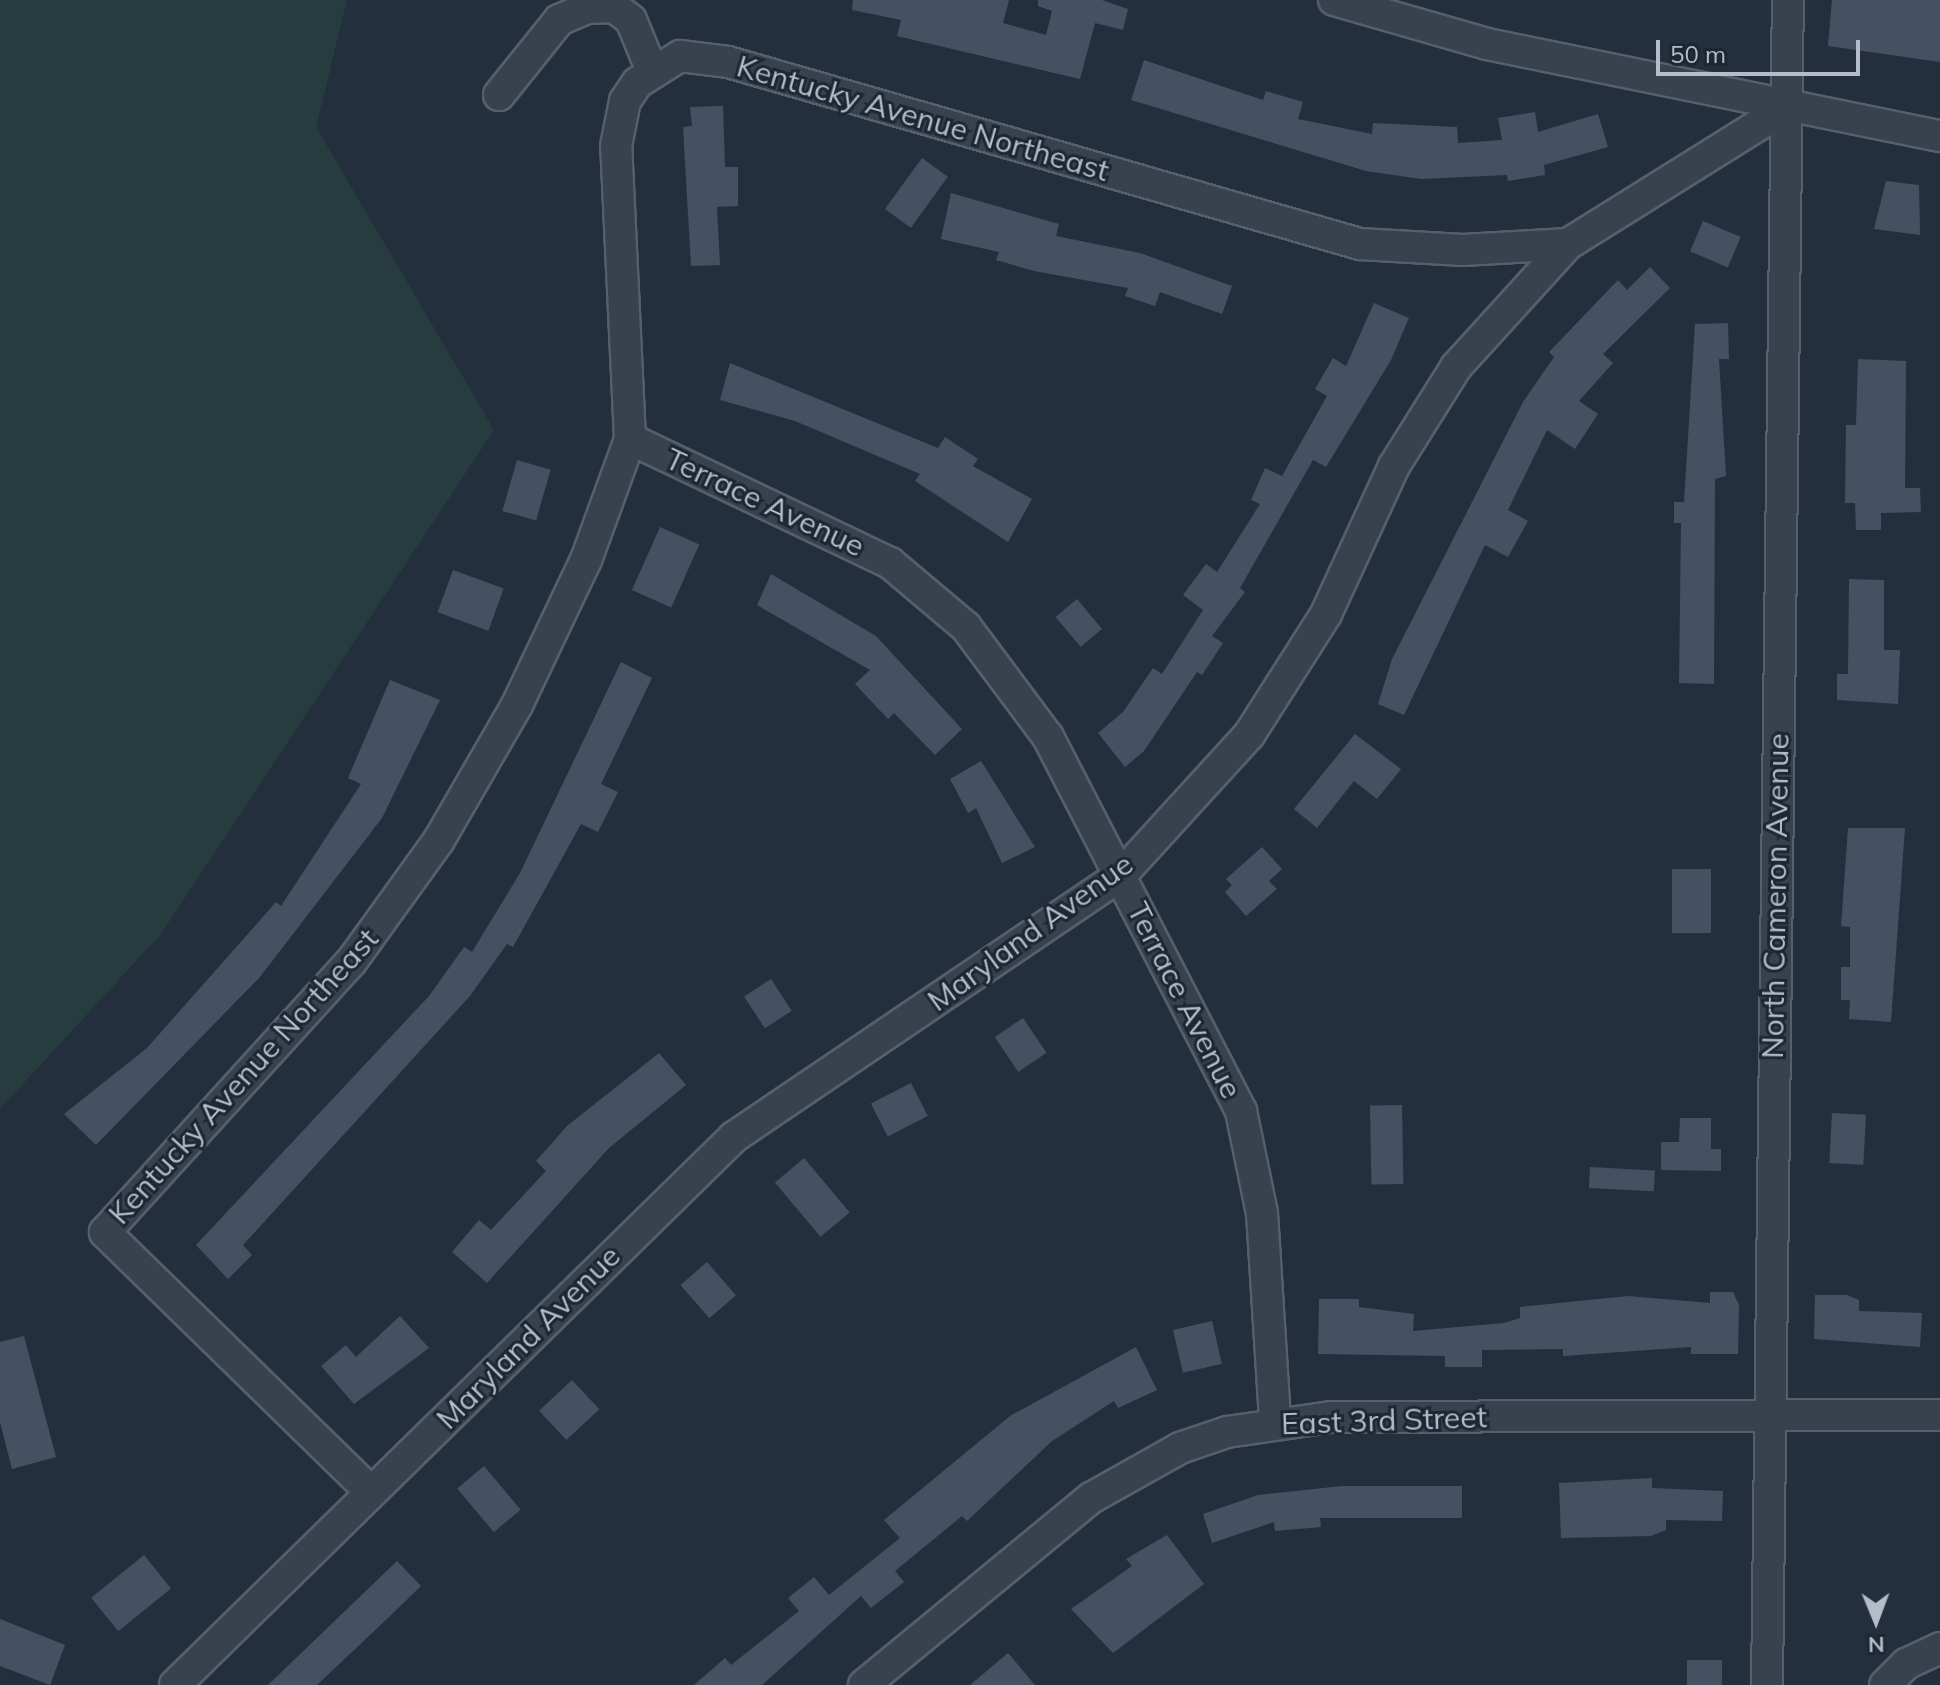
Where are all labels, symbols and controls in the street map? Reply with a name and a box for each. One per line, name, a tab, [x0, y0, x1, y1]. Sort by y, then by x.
scale bar	[1660, 24, 1864, 74]
text: 50 m	[1670, 39, 1726, 69]
street label: Kentucky Avenue Northeast	[733, 48, 1113, 188]
street label: Terrace Avenue	[660, 440, 870, 564]
street label: North Cameron Avenue	[1754, 733, 1796, 1059]
street label: Maryland Avenue	[921, 846, 1139, 1018]
street label: Terrace Avenue	[1120, 896, 1250, 1104]
street label: Kentucky Avenue Northeast	[101, 921, 385, 1231]
street label: Maryland Avenue	[429, 1238, 627, 1436]
street label: East 3rd Street	[1280, 1398, 1488, 1442]
north arrow	[1836, 1581, 1916, 1661]
text: N	[1868, 1631, 1885, 1659]

